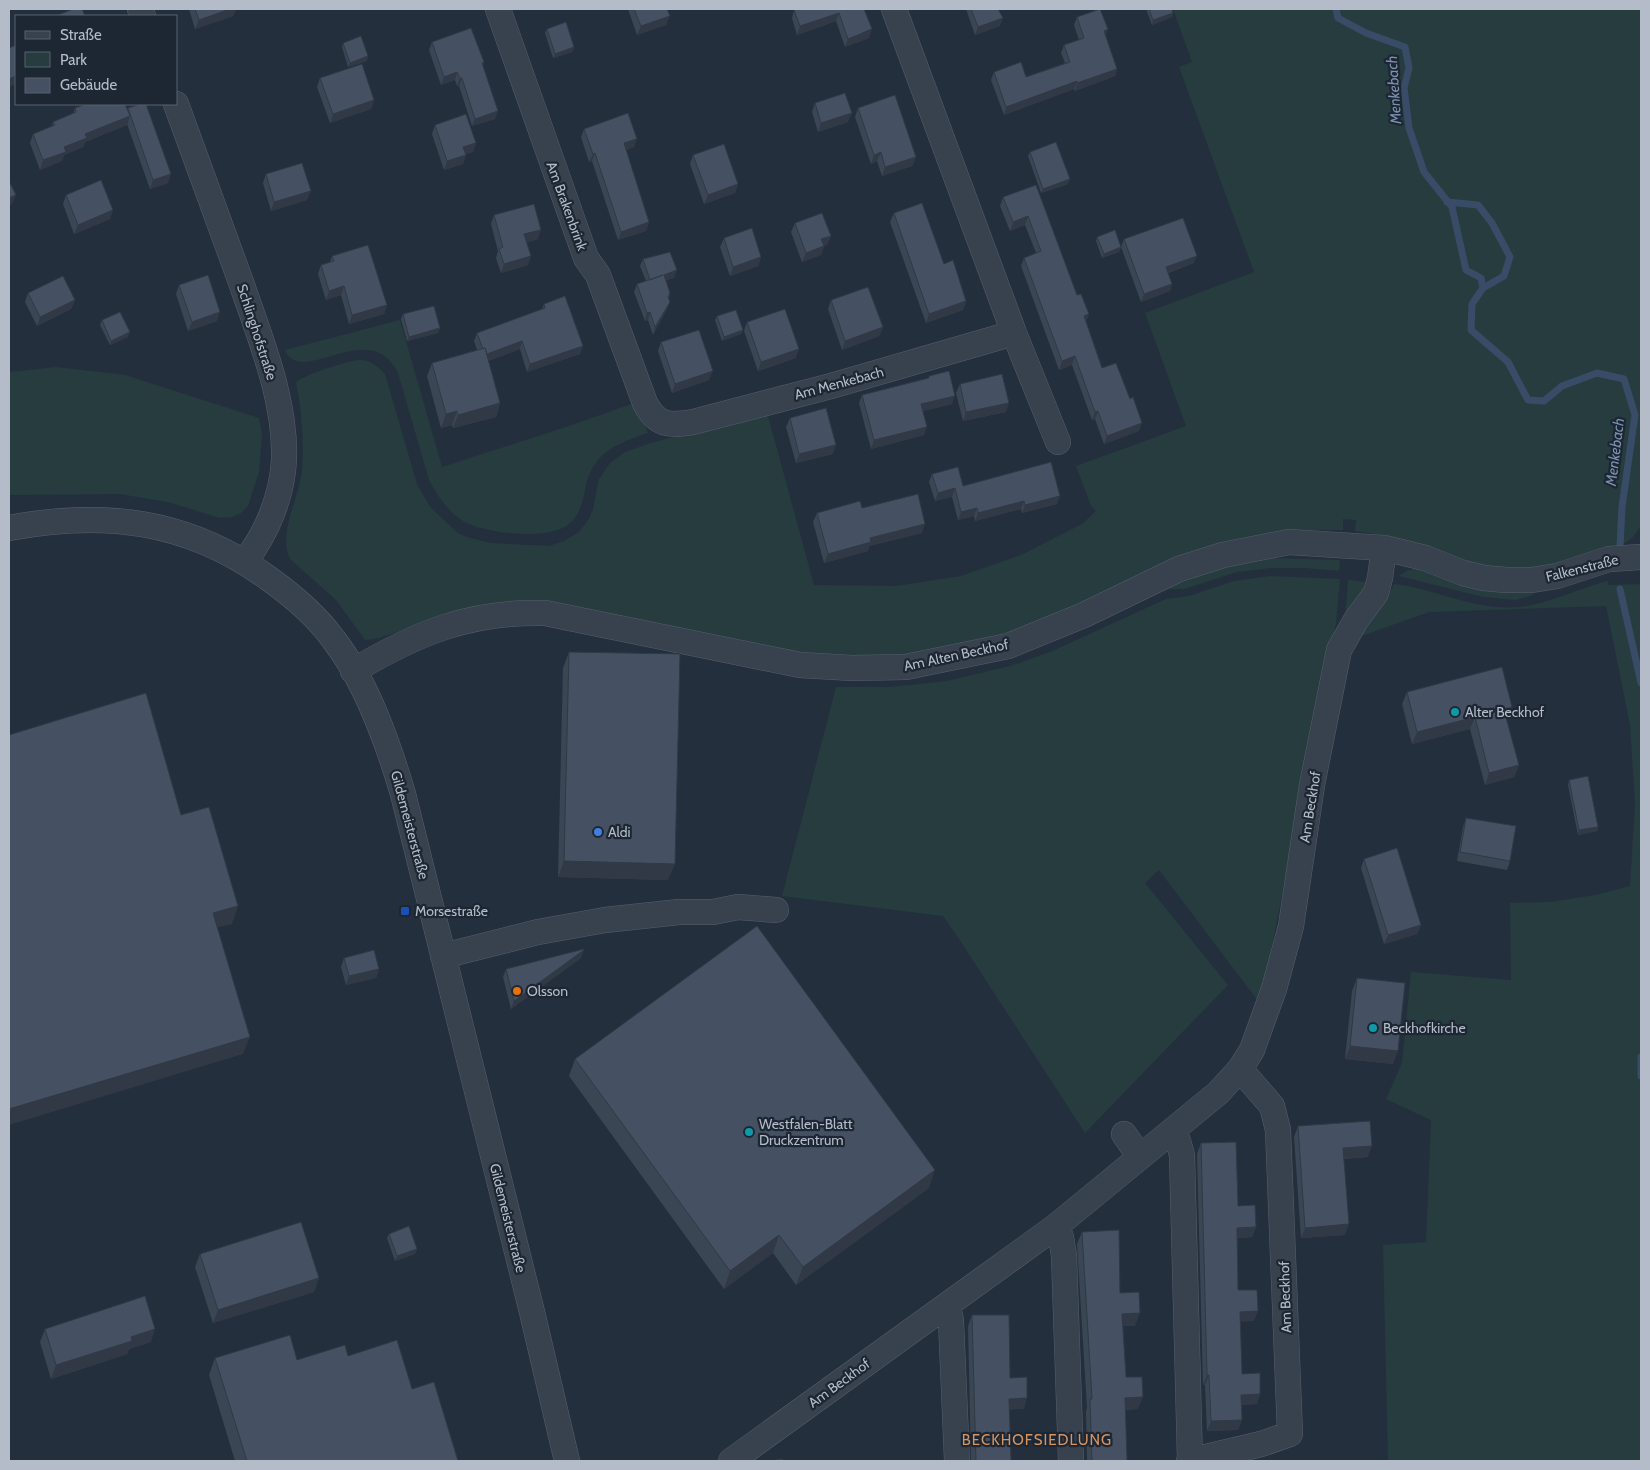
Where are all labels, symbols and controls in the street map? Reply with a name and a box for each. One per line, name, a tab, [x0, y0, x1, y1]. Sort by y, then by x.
legend	[15, 15, 178, 105]
text: Straße	[60, 26, 102, 44]
text: Park	[60, 51, 87, 69]
water label: Menkebach	[1383, 55, 1405, 126]
text: Gebäude	[60, 76, 117, 94]
street label: Am Brakenbrink	[543, 159, 592, 254]
street label: Schlinghofstraße	[233, 282, 281, 382]
street label: Am Menkebach	[792, 362, 886, 404]
water label: Menkebach	[1602, 417, 1628, 488]
street label: Falkenstraße	[1544, 550, 1620, 586]
street label: Am Alten Beckhof	[902, 635, 1010, 675]
place label: Alter Beckhof	[1465, 703, 1545, 721]
marker: Alter Beckhof	[1449, 706, 1461, 718]
street label: Gildemeisterstraße	[387, 769, 433, 881]
street label: Am Beckhof	[1295, 770, 1325, 844]
place label: Aldi	[608, 823, 631, 841]
marker: Aldi	[592, 826, 604, 838]
place label: Morsestraße	[415, 902, 488, 920]
marker: Morsestraße	[399, 905, 411, 917]
place label: Olsson	[527, 982, 568, 1000]
marker: Olsson	[511, 985, 523, 997]
place label: Beckhofkirche	[1383, 1019, 1466, 1037]
marker: Beckhofkirche	[1367, 1022, 1379, 1034]
place label: Westfalen-Blatt Druckzentrum	[759, 1115, 853, 1149]
marker: Westfalen-Blatt Druckzentrum	[743, 1126, 755, 1138]
street label: Gildemeisterstraße	[486, 1162, 530, 1274]
street label: Am Beckhof	[1275, 1260, 1295, 1333]
street label: Am Beckhof	[805, 1354, 874, 1411]
district label: BECKHOFSIEDLUNG	[962, 1431, 1112, 1449]

